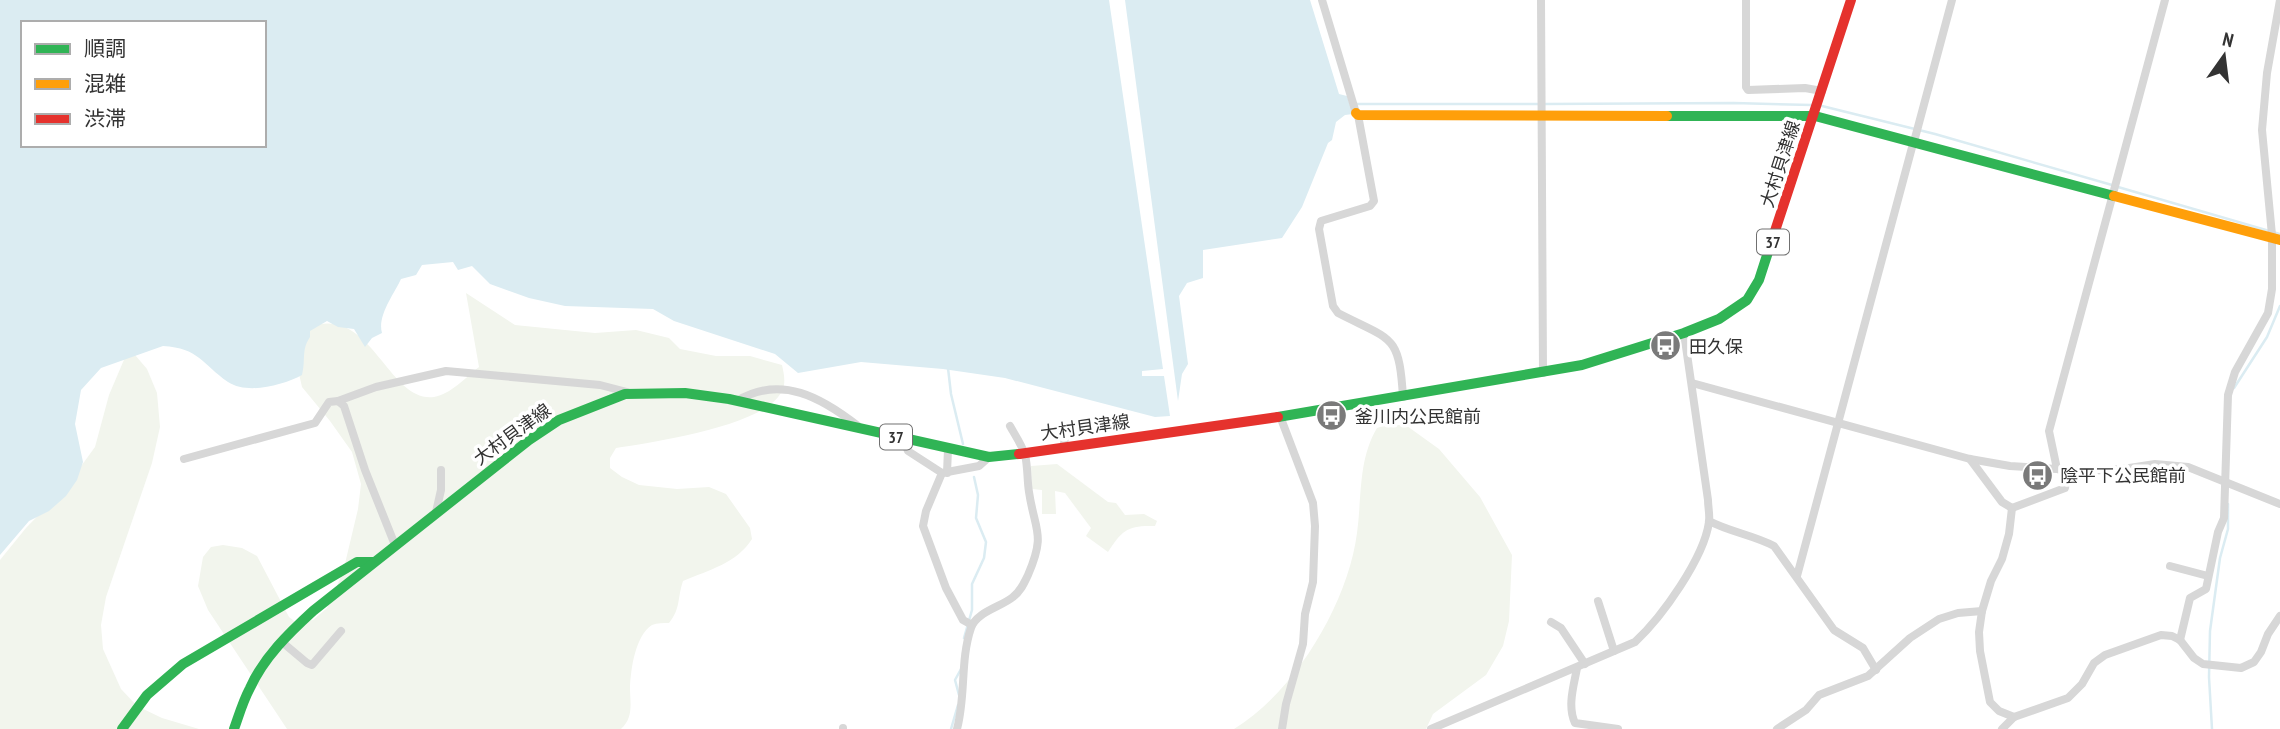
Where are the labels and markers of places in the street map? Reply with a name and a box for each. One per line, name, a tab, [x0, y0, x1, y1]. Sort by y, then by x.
bus stop icon: 田久保	[1649, 329, 1683, 363]
place label: 田久保	[1689, 335, 1743, 358]
bus stop icon: 釜川内公民館前	[1315, 399, 1349, 433]
place label: 釜川内公民館前	[1355, 405, 1481, 428]
bus stop icon: 陰平下公民館前	[2020, 458, 2054, 492]
place label: 陰平下公民館前	[2060, 464, 2186, 487]

